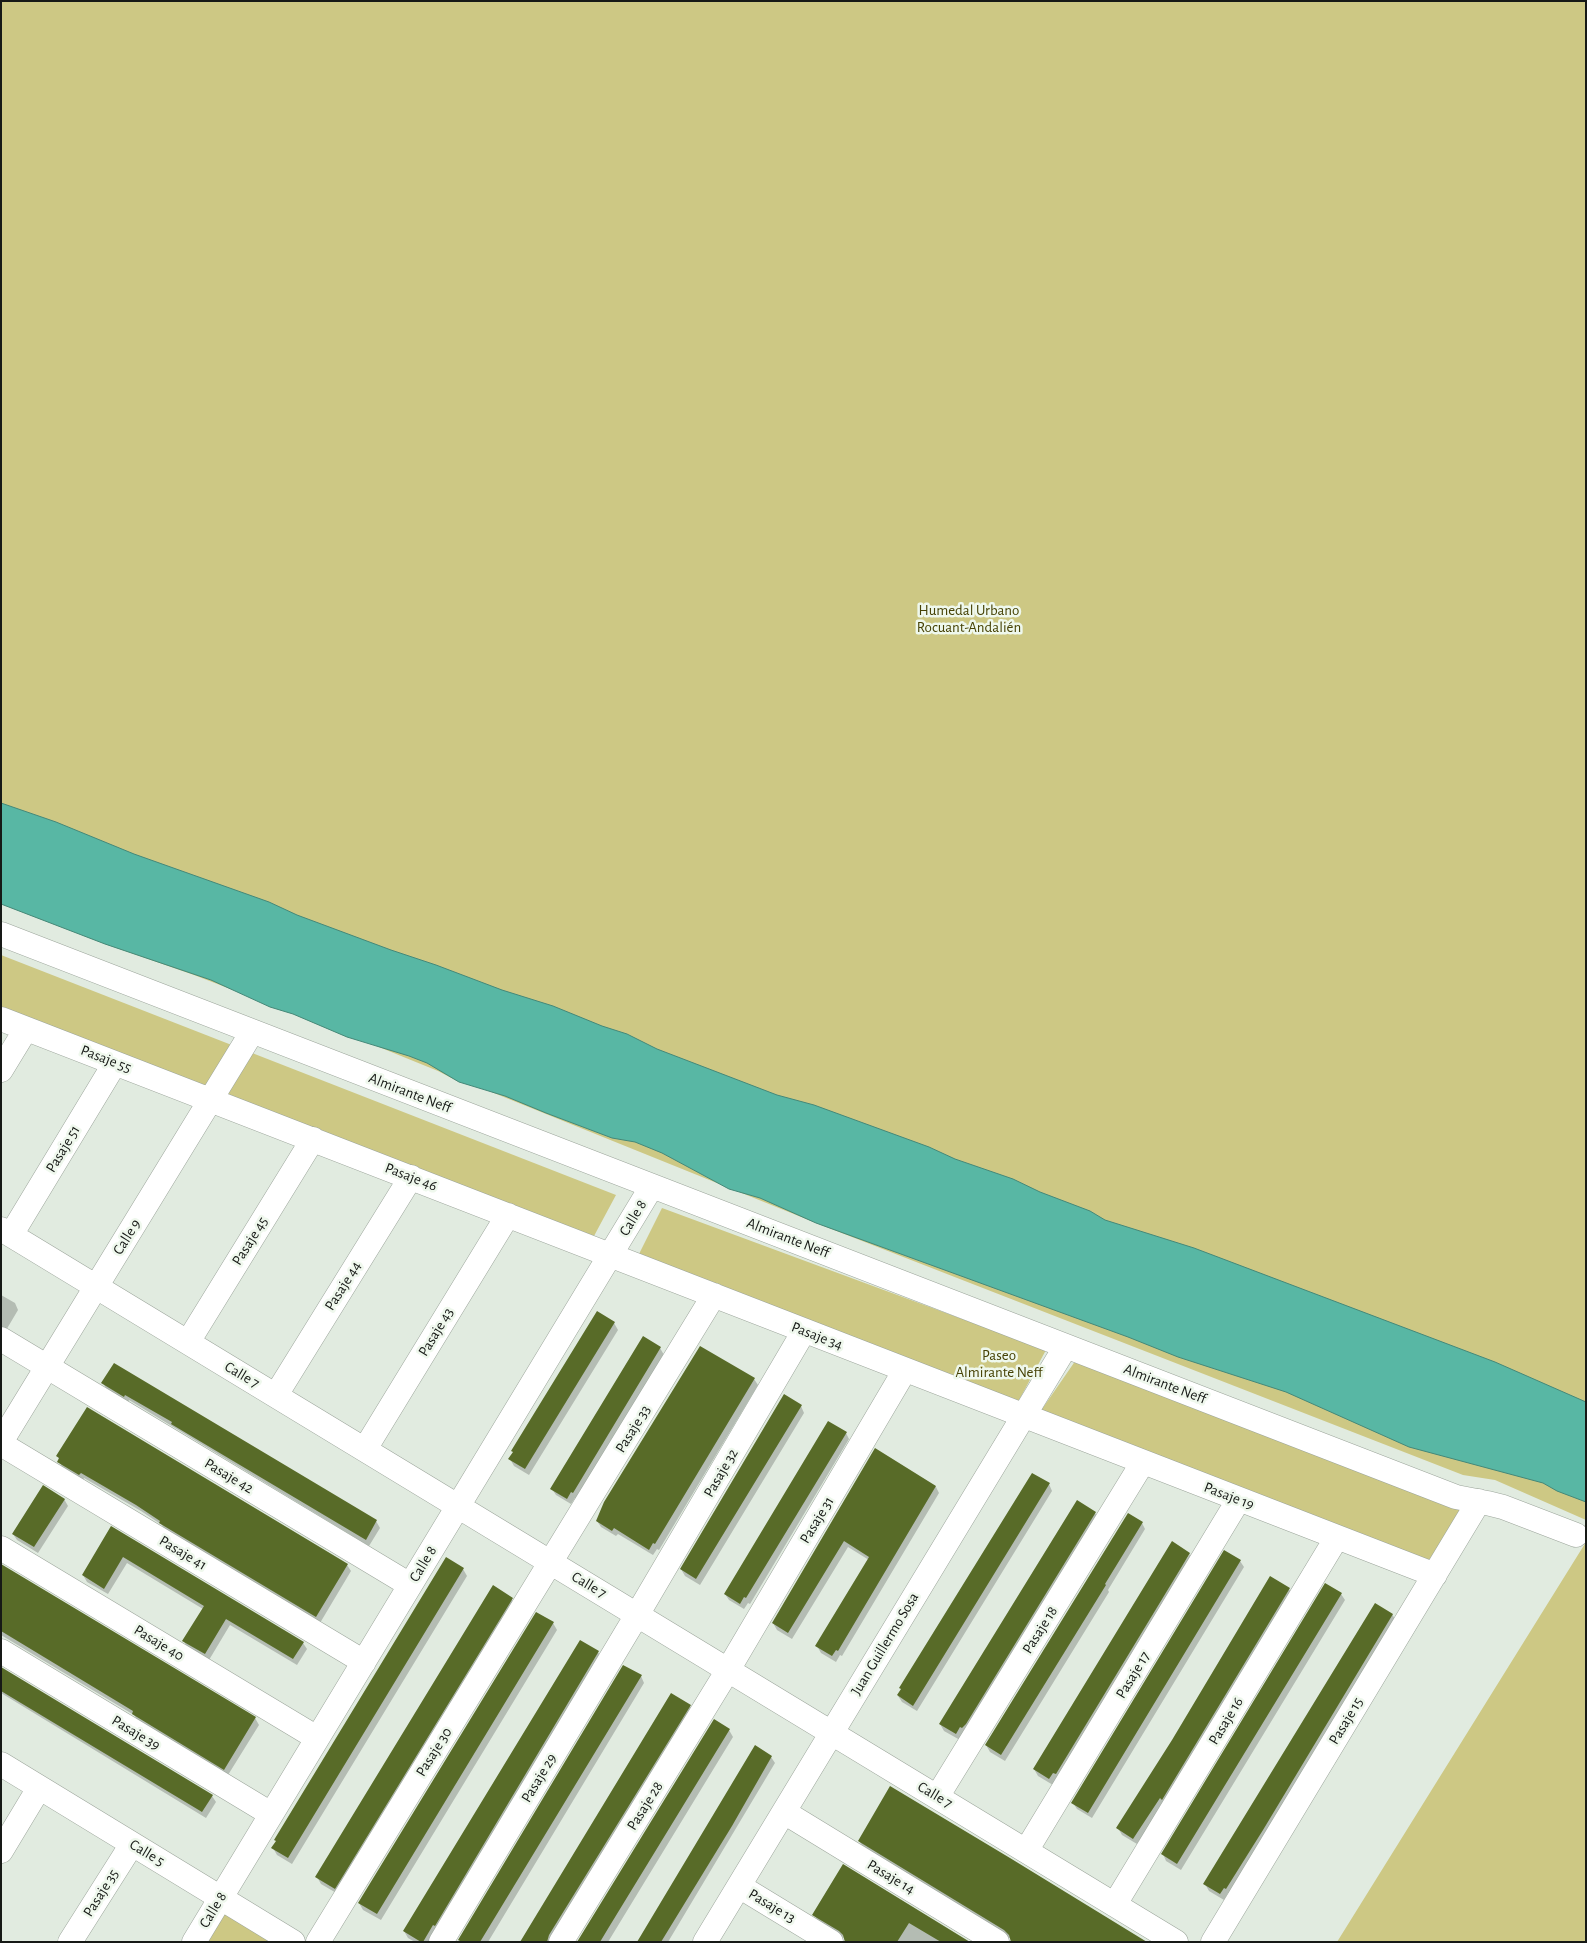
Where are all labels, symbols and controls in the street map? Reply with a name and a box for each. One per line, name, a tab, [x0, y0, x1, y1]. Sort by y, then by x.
park label: Humedal Urbano Rocuant-Andalién	[917, 601, 1021, 636]
street label: Pasaje 55	[78, 1041, 134, 1077]
street label: Almirante Neff	[366, 1069, 454, 1117]
street label: Pasaje 51	[42, 1122, 84, 1176]
street label: Pasaje 46	[382, 1159, 440, 1195]
street label: Calle 8	[615, 1197, 651, 1239]
street label: Pasaje 45	[228, 1213, 272, 1269]
street label: Almirante Neff	[744, 1214, 832, 1262]
street label: Calle 9	[109, 1216, 145, 1258]
street label: Pasaje 44	[321, 1258, 365, 1314]
street label: Pasaje 43	[414, 1304, 458, 1360]
street label: Pasaje 34	[789, 1318, 845, 1354]
park label: Paseo Almirante Neff	[955, 1346, 1043, 1381]
street label: Calle 7	[221, 1358, 263, 1392]
street label: Almirante Neff	[1121, 1360, 1209, 1408]
street label: Pasaje 33	[611, 1402, 655, 1456]
street label: Pasaje 32	[700, 1445, 742, 1501]
street label: Pasaje 42	[201, 1454, 257, 1498]
street label: Pasaje 19	[1201, 1478, 1257, 1514]
street label: Pasaje 31	[796, 1493, 838, 1547]
street label: Pasaje 41	[156, 1532, 210, 1574]
street label: Calle 8	[405, 1543, 441, 1585]
street label: Calle 7	[568, 1568, 610, 1602]
street label: Juan Guillermo Sosa	[847, 1589, 923, 1699]
street label: Pasaje 18	[1018, 1603, 1062, 1657]
street label: Pasaje 40	[131, 1621, 187, 1665]
street label: Pasaje 17	[1112, 1648, 1154, 1702]
street label: Pasaje 16	[1205, 1694, 1247, 1748]
street label: Pasaje 15	[1325, 1694, 1367, 1748]
street label: Pasaje 39	[108, 1712, 164, 1754]
street label: Pasaje 30	[412, 1724, 456, 1780]
street label: Pasaje 29	[517, 1750, 561, 1806]
street label: Pasaje 28	[623, 1778, 667, 1834]
street label: Calle 7	[914, 1778, 956, 1812]
street label: Calle 5	[126, 1836, 168, 1870]
street label: Pasaje 14	[864, 1856, 918, 1898]
street label: Pasaje 35	[79, 1866, 123, 1920]
street label: Pasaje 13	[745, 1885, 799, 1927]
street label: Calle 8	[195, 1889, 231, 1931]

